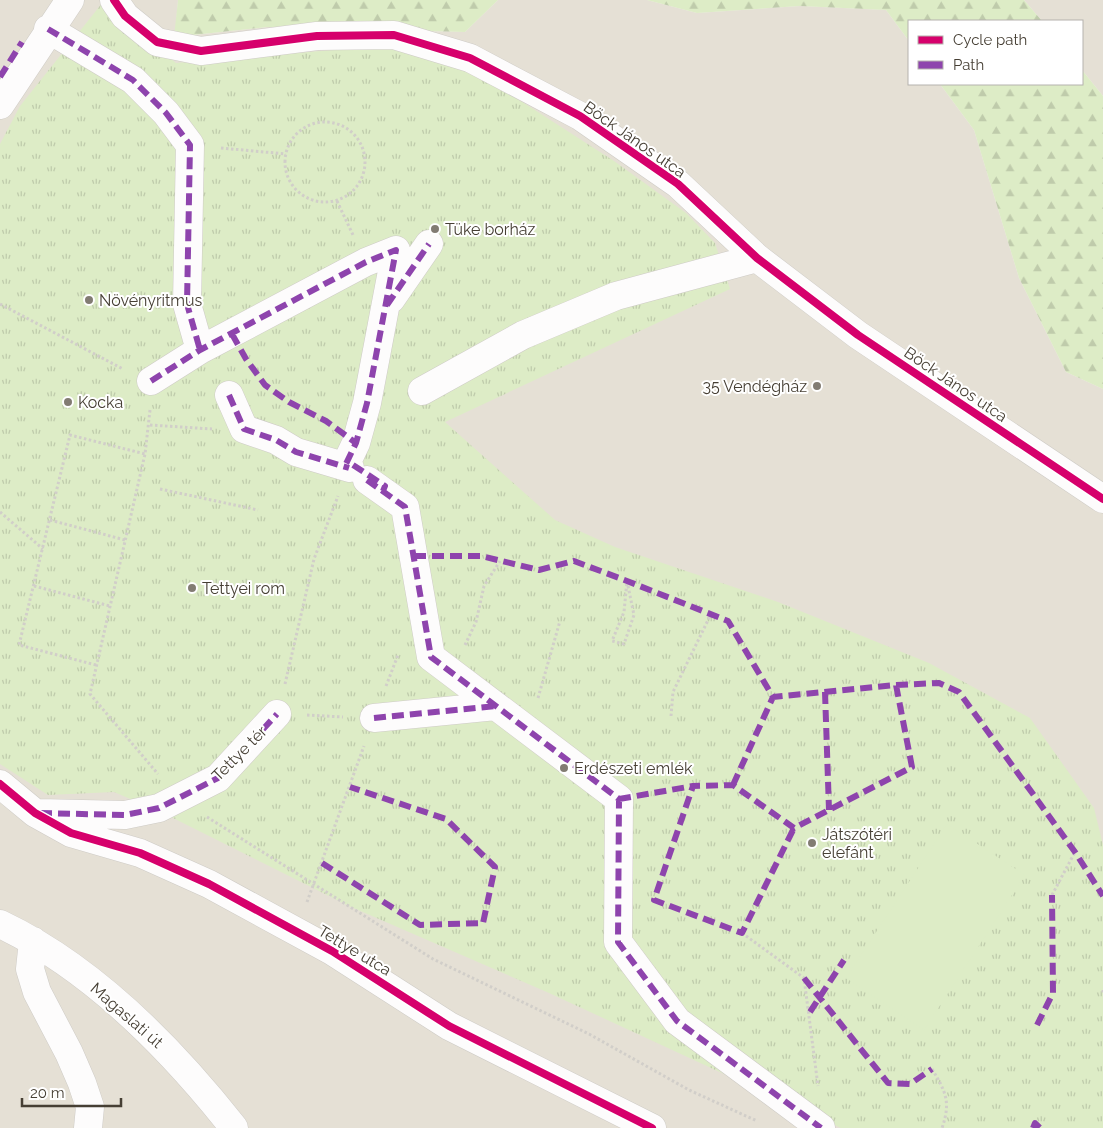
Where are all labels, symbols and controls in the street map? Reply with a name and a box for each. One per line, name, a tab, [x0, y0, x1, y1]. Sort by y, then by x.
legend	[908, 20, 1083, 85]
text: Cycle path	[953, 31, 1027, 49]
text: Path	[953, 56, 984, 74]
street label: Böck János utca	[580, 97, 689, 182]
place label: Tüke borház	[445, 220, 536, 239]
marker: Tüke borház	[429, 223, 441, 235]
place label: Növényritmus	[99, 291, 203, 310]
marker: Növényritmus	[83, 294, 95, 306]
street label: Böck János utca	[901, 343, 1011, 426]
place label: 35 Vendégház	[703, 377, 807, 396]
marker: 35 Vendégház	[811, 380, 823, 392]
place label: Kocka	[78, 393, 123, 412]
marker: Kocka	[62, 396, 74, 408]
place label: Tettyei rom	[202, 579, 285, 598]
marker: Tettyei rom	[186, 582, 198, 594]
street label: Tettye tér	[208, 722, 271, 785]
place label: Erdészeti emlék	[574, 759, 693, 778]
marker: Erdészeti emlék	[558, 762, 570, 774]
place label: Játszótéri elefánt	[822, 825, 892, 862]
marker: Játszótéri elefánt	[806, 837, 818, 849]
street label: Tettye utca	[315, 921, 395, 980]
street label: Magaslati út	[87, 979, 167, 1052]
scale bar	[22, 1076, 121, 1108]
text: 20 m	[30, 1084, 65, 1102]

